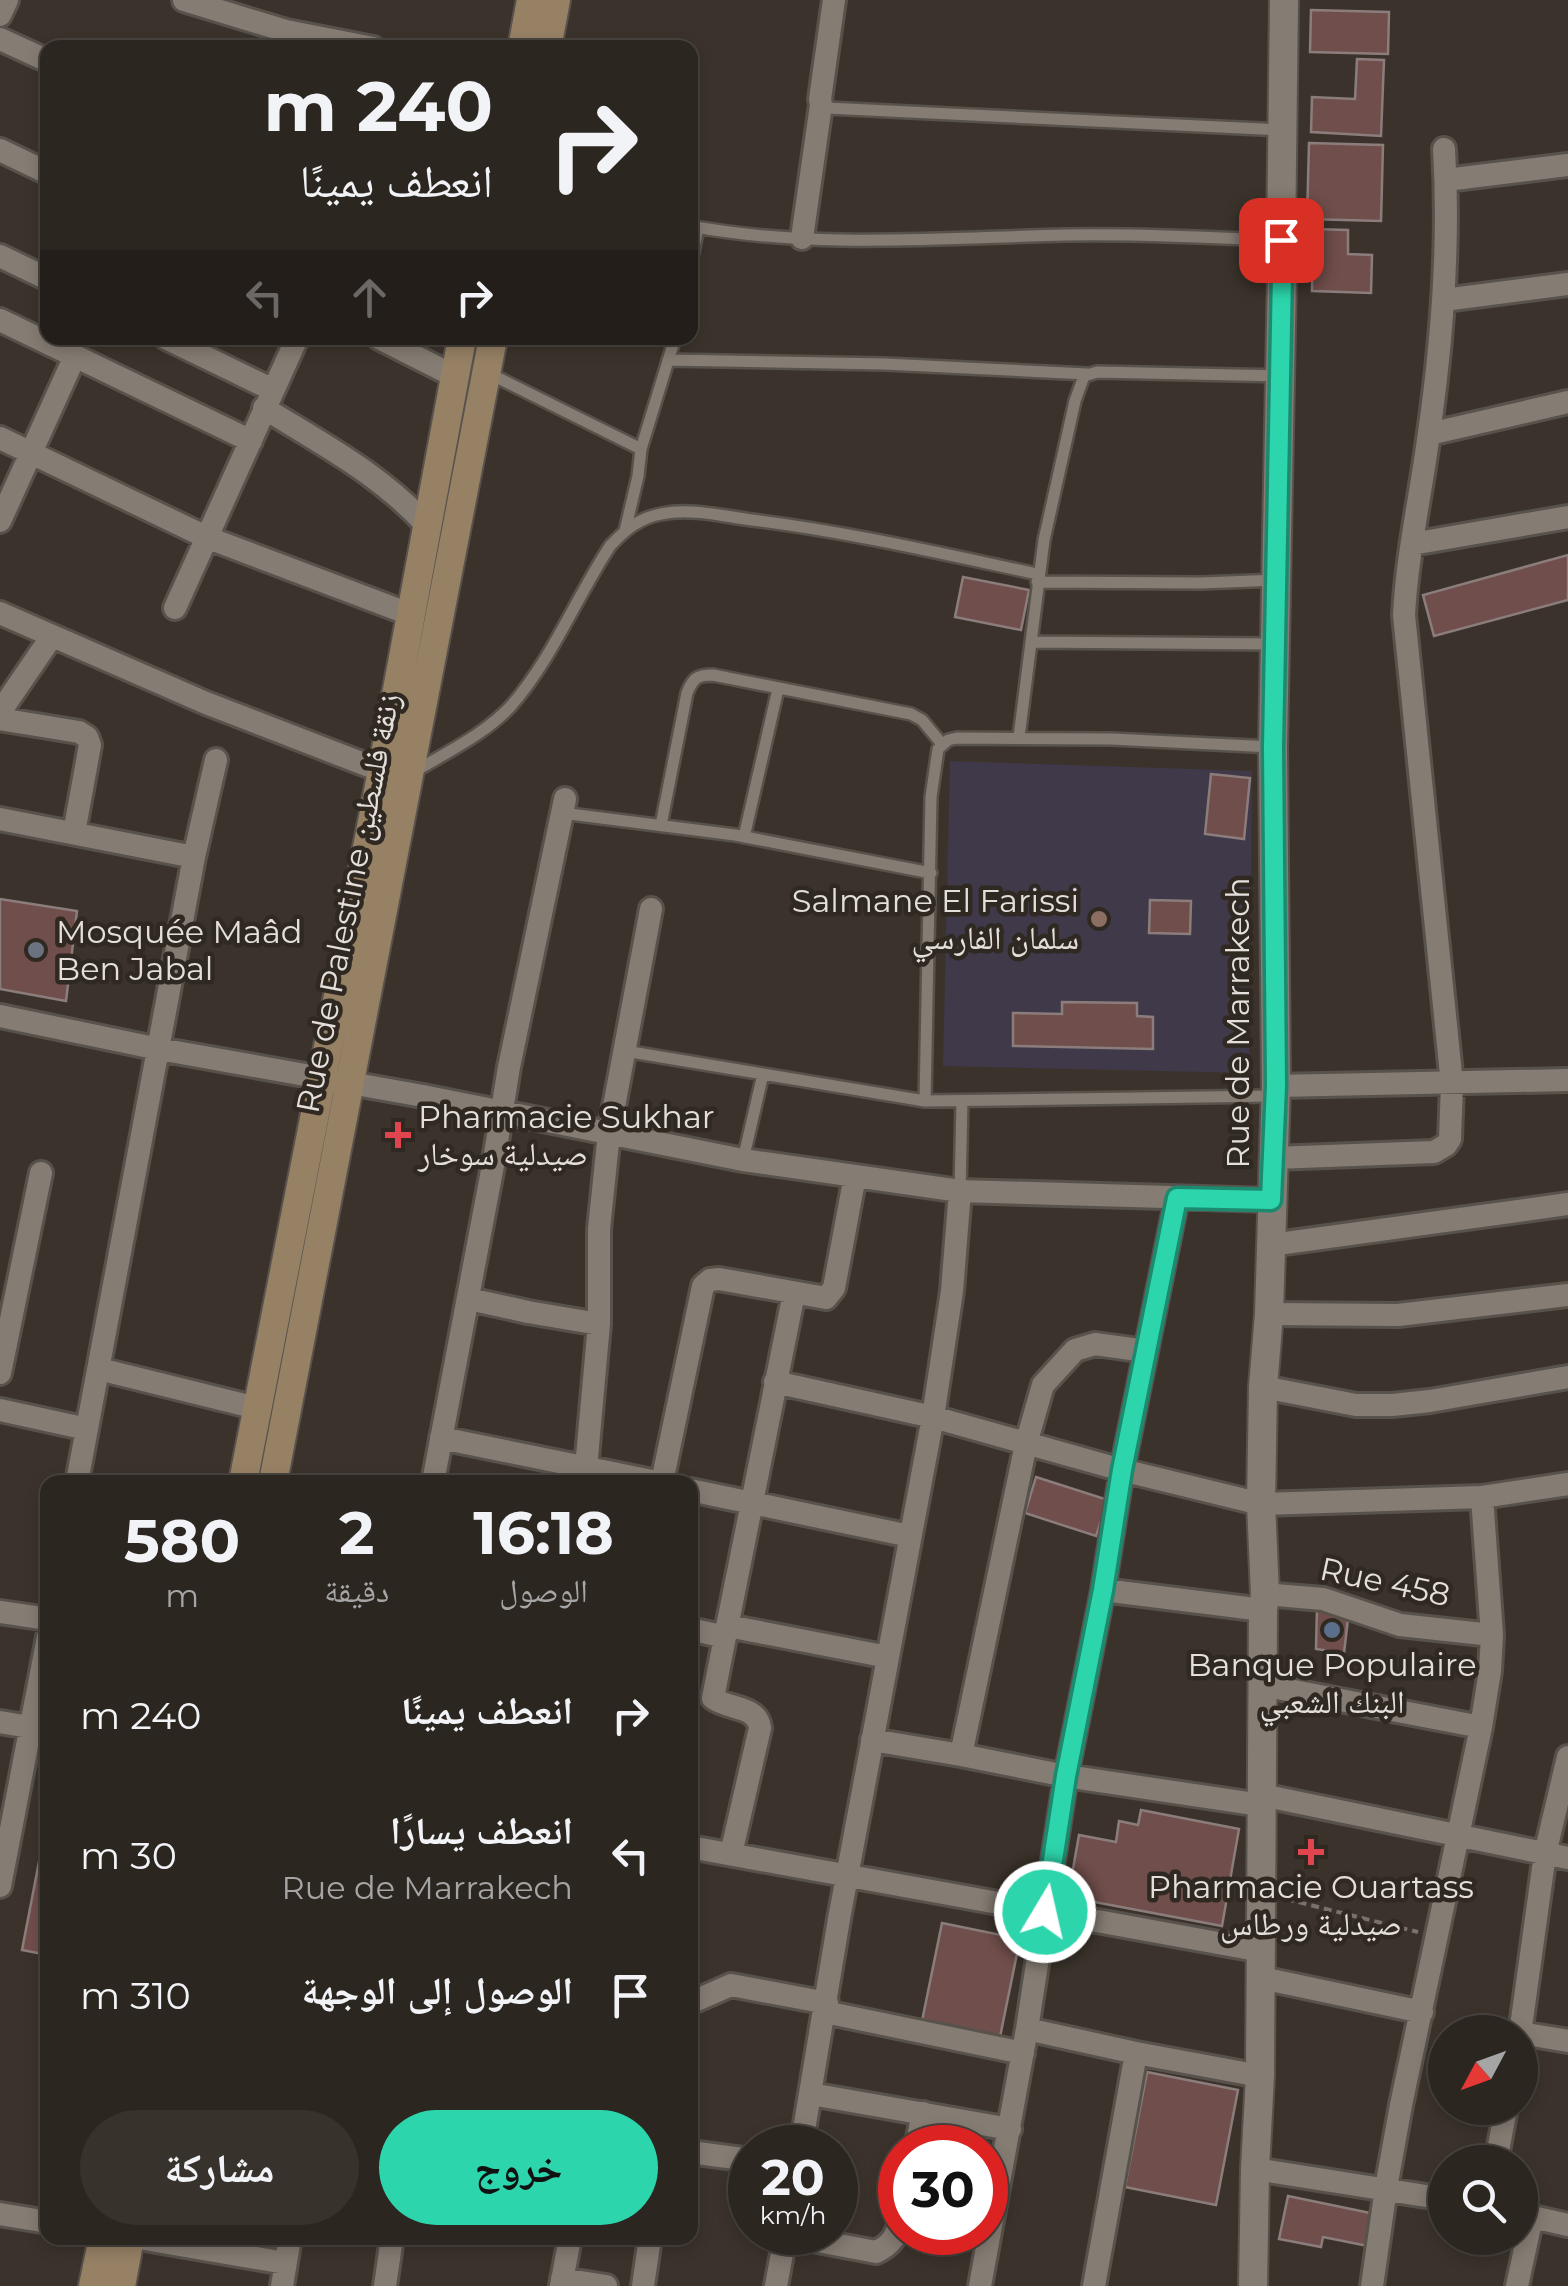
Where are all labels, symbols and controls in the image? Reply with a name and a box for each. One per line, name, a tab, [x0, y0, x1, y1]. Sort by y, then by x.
text: 240 m	[263, 63, 493, 149]
icon: right	[528, 80, 658, 210]
text: انعطف يمينًا	[300, 153, 493, 208]
pin	[1239, 198, 1324, 283]
icon: arrive	[1254, 213, 1309, 268]
icon: left	[237, 270, 292, 325]
icon: ahead	[342, 270, 397, 325]
icon: right	[447, 270, 502, 325]
street label: Rue de Palestine زنقة فلسطين	[288, 690, 408, 1116]
street label: Rue de Marrakech	[1218, 877, 1257, 1169]
place label: Salmane El Farissi سلمان الفارسي	[792, 881, 1079, 963]
marker: Salmane El Farissi سلمان الفارسي	[1088, 908, 1110, 930]
place label: Mosquée Maâd Ben Jabal	[56, 912, 303, 988]
marker: Mosquée Maâd Ben Jabal	[25, 939, 47, 961]
place label: Pharmacie Sukhar صيدلية سوخار	[417, 1097, 715, 1173]
marker: Pharmacie Sukhar صيدلية سوخار	[387, 1124, 409, 1146]
text: 2	[339, 1496, 374, 1569]
text: 16:18	[473, 1496, 614, 1569]
text: 580	[124, 1504, 240, 1577]
street label: Rue 458	[1317, 1549, 1454, 1614]
text: دقيقة	[324, 1571, 389, 1610]
text: الوصول	[499, 1571, 588, 1610]
text: m	[165, 1576, 199, 1615]
marker: Banque Populaire البنك الشعبي	[1321, 1619, 1343, 1641]
place label: Banque Populaire البنك الشعبي	[1187, 1645, 1477, 1727]
text: انعطف يمينًا	[401, 1687, 573, 1734]
icon: right	[603, 1688, 658, 1743]
text: 240 m	[80, 1692, 201, 1739]
text: انعطف يسارًا	[390, 1807, 573, 1854]
icon: left	[603, 1828, 658, 1883]
text: 30 m	[80, 1832, 177, 1879]
marker: Pharmacie Ouartass صيدلية ورطاس	[1300, 1841, 1322, 1863]
position arrow	[993, 1860, 1097, 1964]
place label: Pharmacie Ouartass صيدلية ورطاس	[1148, 1867, 1474, 1944]
text: Rue de Marrakech	[282, 1868, 573, 1907]
text: الوصول إلى الوجهة	[302, 1967, 573, 2014]
icon: arrive	[603, 1968, 658, 2023]
text: 310 m	[80, 1972, 191, 2019]
north arrow	[1428, 2015, 1538, 2125]
map controls	[1428, 2015, 1538, 2255]
button: مشاركة	[80, 2110, 359, 2225]
button: خروج	[379, 2110, 658, 2225]
speed limit sign: 30	[878, 2125, 1008, 2255]
button: search	[1428, 2145, 1538, 2255]
text: 20	[761, 2147, 825, 2208]
text: km/h	[760, 2200, 826, 2230]

